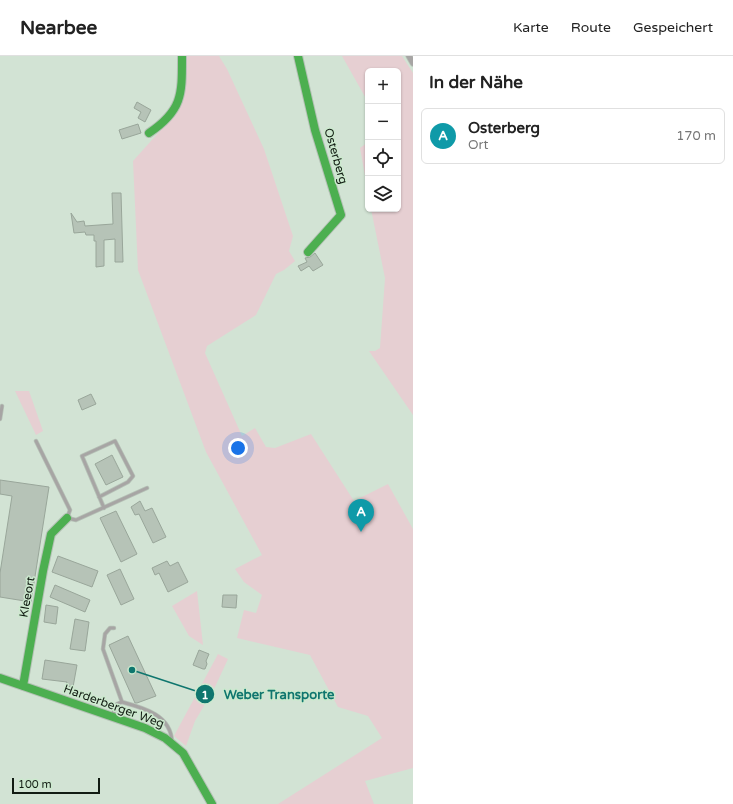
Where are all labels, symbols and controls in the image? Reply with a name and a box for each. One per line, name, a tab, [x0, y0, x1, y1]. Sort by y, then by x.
text: Nearbee	[20, 17, 97, 39]
text: Karte	[513, 19, 549, 36]
text: Route	[571, 19, 611, 36]
text: Gespeichert	[633, 19, 713, 36]
map controls	[365, 68, 401, 212]
button: +	[365, 68, 401, 104]
text: In der Nähe	[429, 72, 523, 93]
button: −	[365, 104, 401, 140]
text: Osterberg	[468, 119, 540, 137]
street label: Osterberg	[321, 126, 351, 186]
text: A	[438, 128, 448, 144]
text: 170 m	[676, 128, 716, 144]
text: Ort	[468, 137, 488, 153]
button: locate	[365, 140, 401, 176]
button: layers	[365, 176, 401, 212]
your location	[228, 438, 248, 458]
pin: A	[348, 499, 374, 532]
street label: Kleeort	[17, 575, 38, 618]
street label: Harderberger Weg	[62, 681, 166, 731]
callout: Weber Transporte	[195, 682, 342, 707]
text: Weber Transporte	[224, 687, 335, 703]
text: 1	[201, 688, 209, 702]
scale bar	[12, 776, 100, 795]
text: 100 m	[18, 778, 52, 791]

